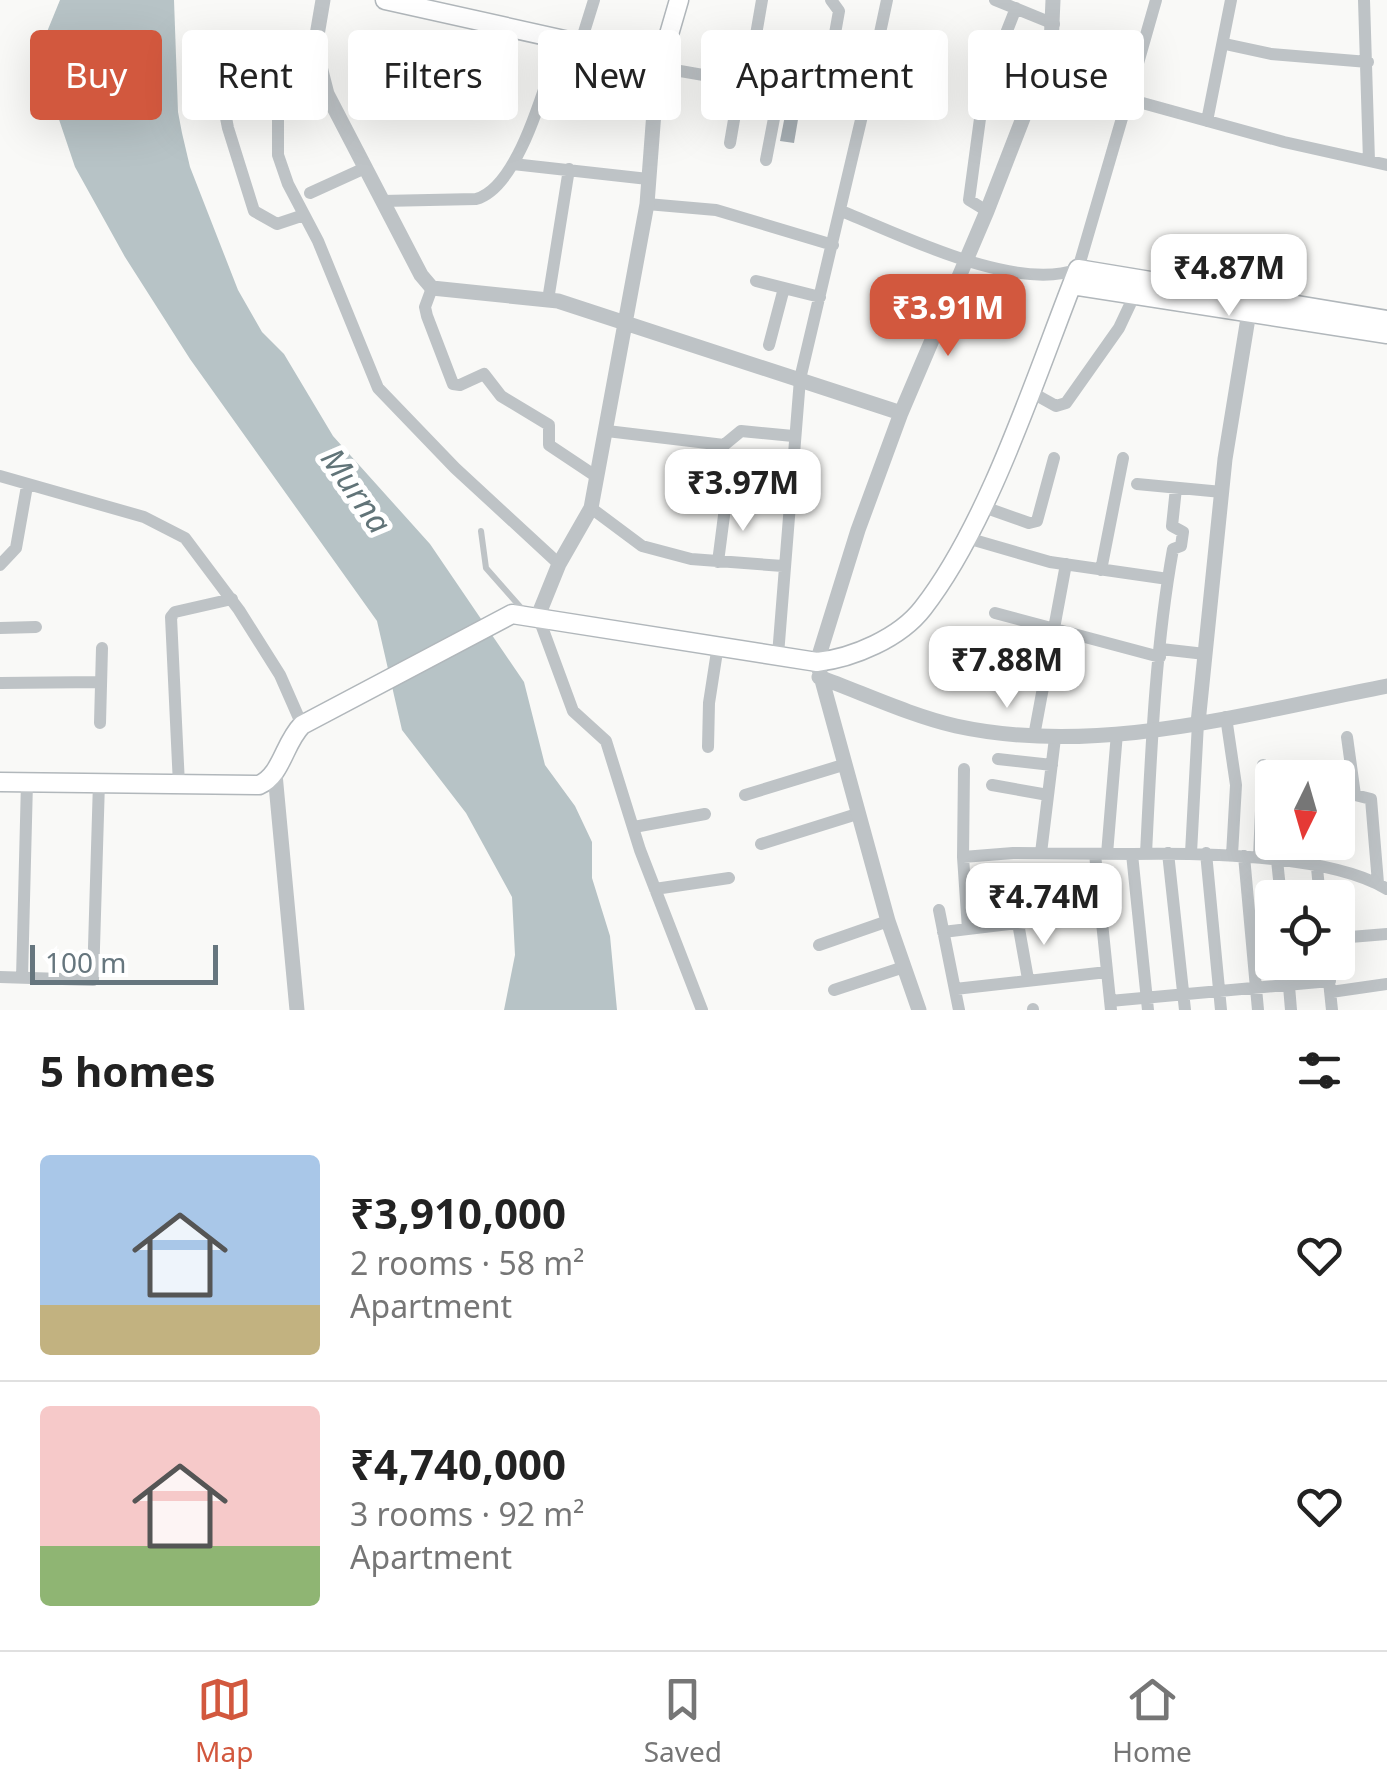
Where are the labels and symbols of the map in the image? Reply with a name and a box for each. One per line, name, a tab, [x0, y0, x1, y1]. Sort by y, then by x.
pin: ₹4.87M	[1148, 234, 1310, 319]
pin: ₹3.91M	[867, 274, 1029, 359]
water label: Murna	[312, 439, 402, 541]
pin: ₹3.97M	[662, 449, 824, 534]
pin: ₹7.88M	[926, 626, 1088, 711]
north arrow	[1255, 760, 1355, 860]
pin: ₹4.74M	[963, 863, 1125, 948]
scale bar	[30, 940, 218, 984]

